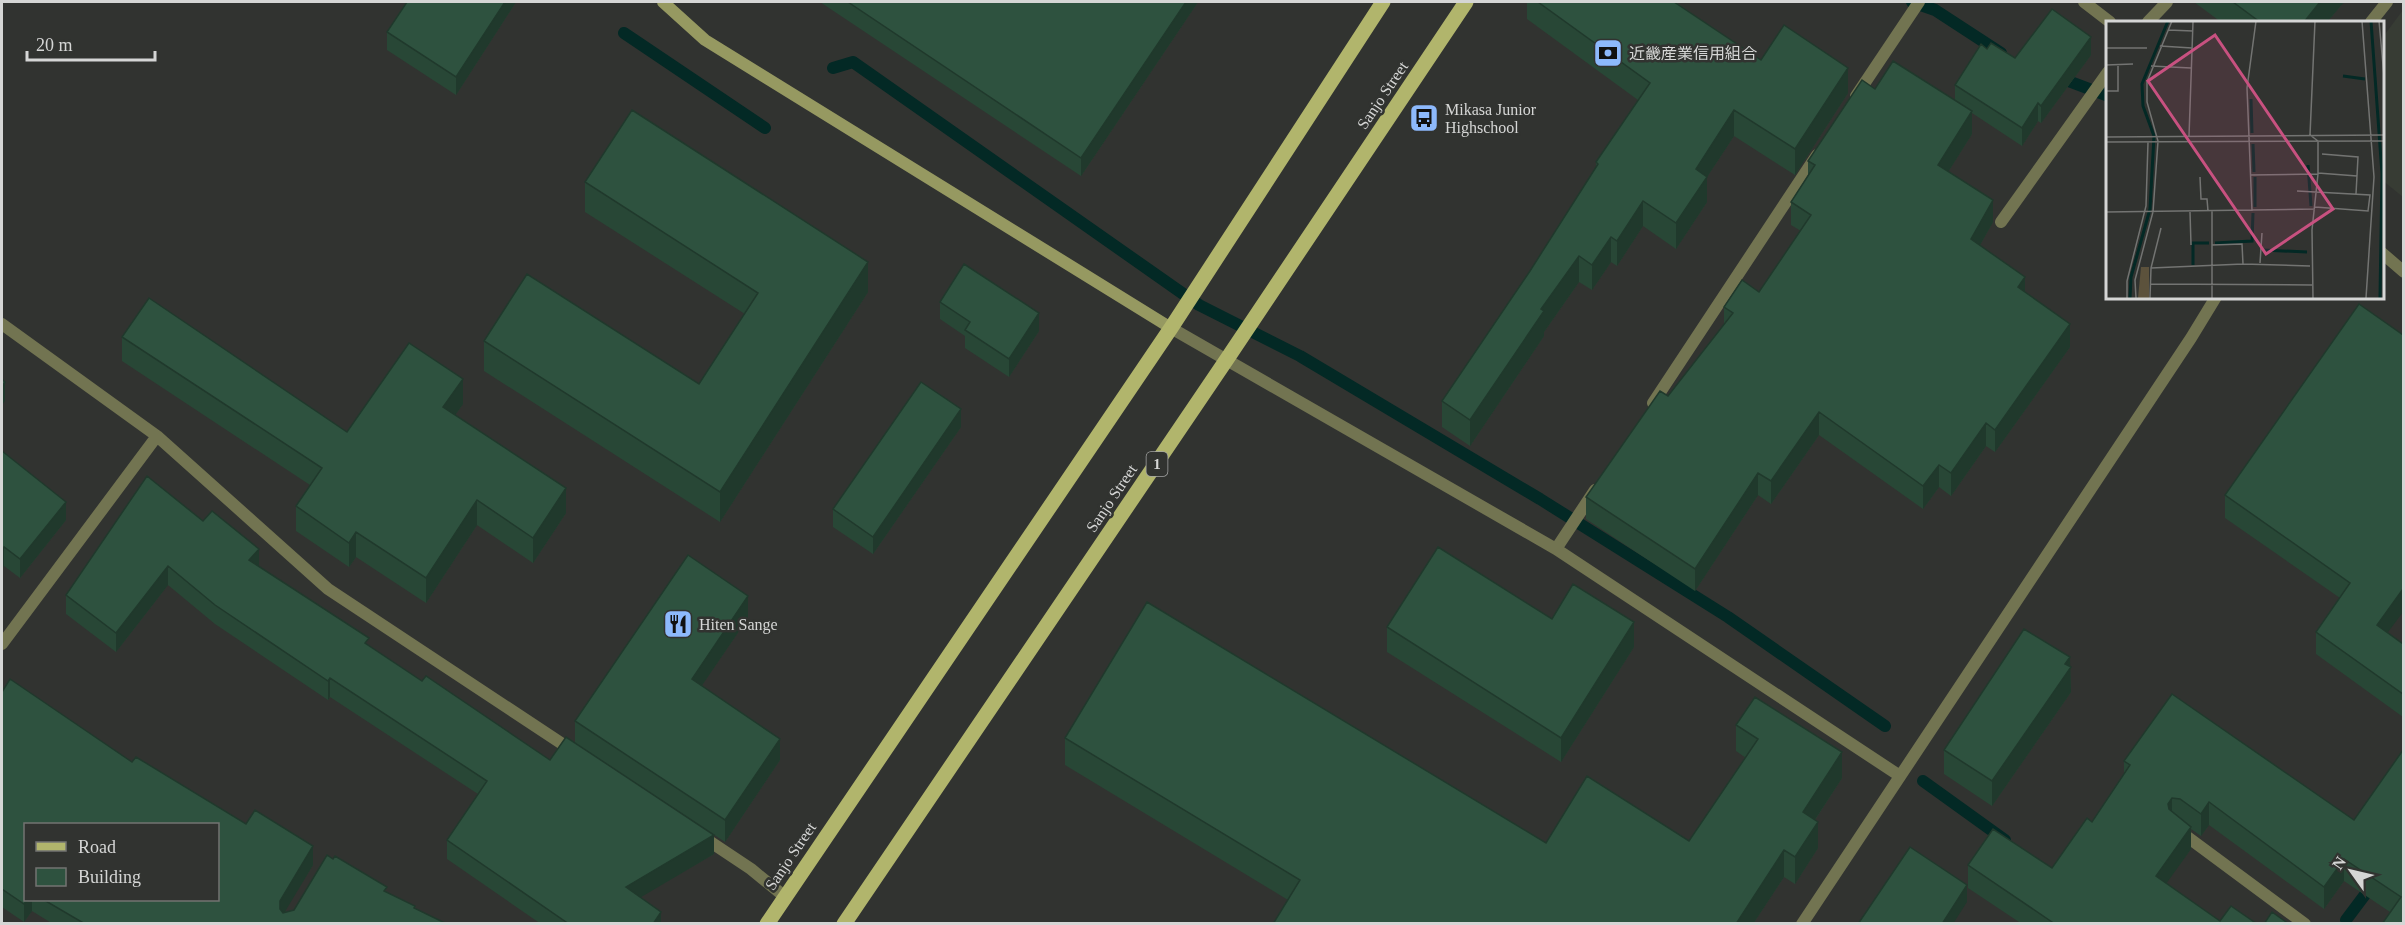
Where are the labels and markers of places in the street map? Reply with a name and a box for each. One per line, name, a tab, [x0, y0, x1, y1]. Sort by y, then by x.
bank icon: 近畿産業信用組合	[1592, 37, 1624, 69]
place label: 近畿産業信用組合	[1629, 45, 1757, 62]
place label: Mikasa Junior Highschool	[1445, 101, 1537, 137]
bus stop icon: Mikasa Junior Highschool	[1408, 102, 1440, 134]
restaurant icon: Hiten Sange	[662, 608, 694, 640]
place label: Hiten Sange	[699, 616, 778, 634]

